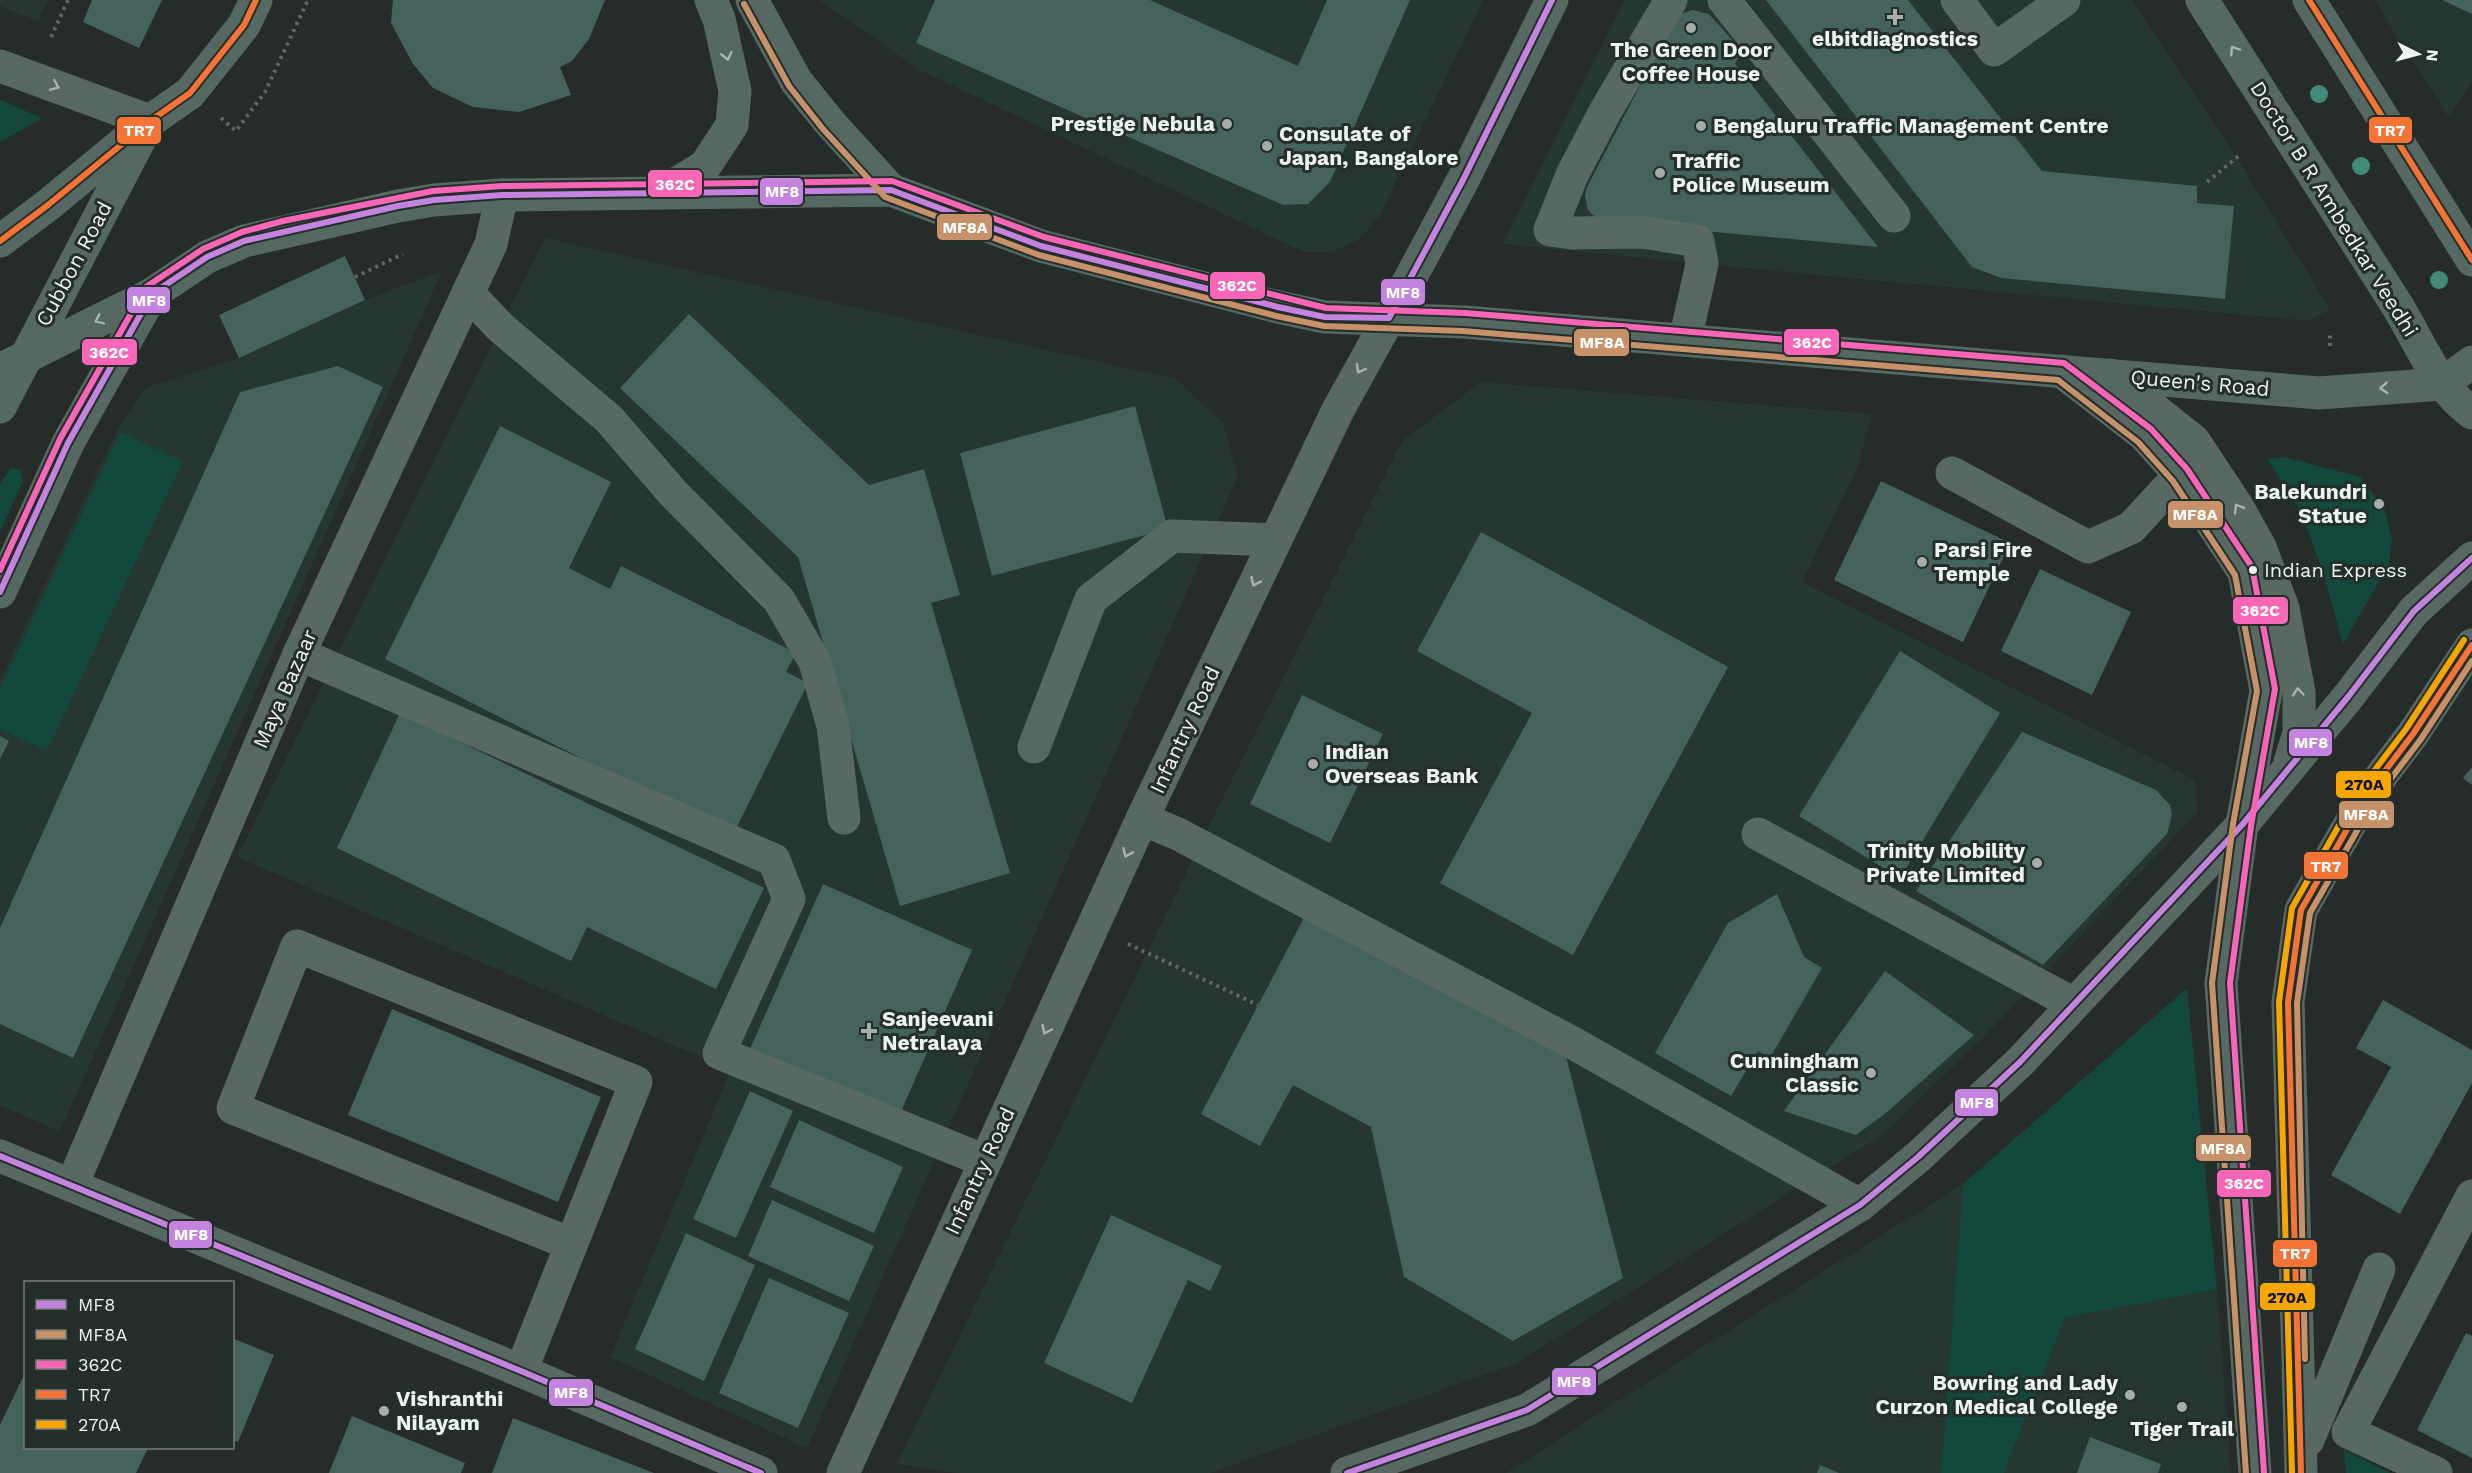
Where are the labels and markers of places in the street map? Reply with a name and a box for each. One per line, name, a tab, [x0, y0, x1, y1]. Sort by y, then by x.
marker: elbitdiagnostics	[1888, 10, 1902, 24]
marker: The Green Door Coffee House	[1684, 21, 1698, 35]
place label: elbitdiagnostics	[1812, 26, 1978, 51]
place label: The Green Door Coffee House	[1610, 37, 1772, 86]
place label: Prestige Nebula	[1051, 111, 1216, 136]
place label: Bengaluru Traffic Management Centre	[1713, 113, 2109, 138]
marker: Prestige Nebula	[1220, 117, 1234, 131]
marker: Bengaluru Traffic Management Centre	[1694, 119, 1708, 133]
place label: Consulate of Japan, Bangalore	[1279, 121, 1458, 170]
marker: Consulate of Japan, Bangalore	[1260, 139, 1274, 153]
place label: Traffic Police Museum	[1672, 148, 1829, 197]
marker: Traffic Police Museum	[1653, 166, 1667, 180]
place label: Balekundri Statue	[2254, 479, 2367, 528]
marker: Balekundri Statue	[2372, 497, 2386, 511]
place label: Parsi Fire Temple	[1934, 537, 2032, 586]
marker: Parsi Fire Temple	[1915, 555, 1929, 569]
place label: Indian Express	[2264, 558, 2407, 582]
marker: Indian Express	[2247, 564, 2259, 576]
place label: Indian Overseas Bank	[1325, 739, 1479, 788]
marker: Indian Overseas Bank	[1306, 757, 1320, 771]
place label: Trinity Mobility Private Limited	[1866, 838, 2025, 887]
marker: Trinity Mobility Private Limited	[2030, 856, 2044, 870]
place label: Sanjeevani Netralaya	[882, 1006, 994, 1055]
marker: Sanjeevani Netralaya	[860, 1022, 878, 1040]
place label: Cunningham Classic	[1730, 1048, 1859, 1097]
marker: Cunningham Classic	[1864, 1066, 1878, 1080]
place label: Bowring and Lady Curzon Medical College	[1875, 1370, 2118, 1419]
place label: Vishranthi Nilayam	[396, 1386, 503, 1435]
marker: Bowring and Lady Curzon Medical College	[2123, 1388, 2137, 1402]
marker: Tiger Trail	[2175, 1400, 2189, 1414]
marker: Vishranthi Nilayam	[377, 1404, 391, 1418]
place label: Tiger Trail	[2130, 1416, 2234, 1441]

